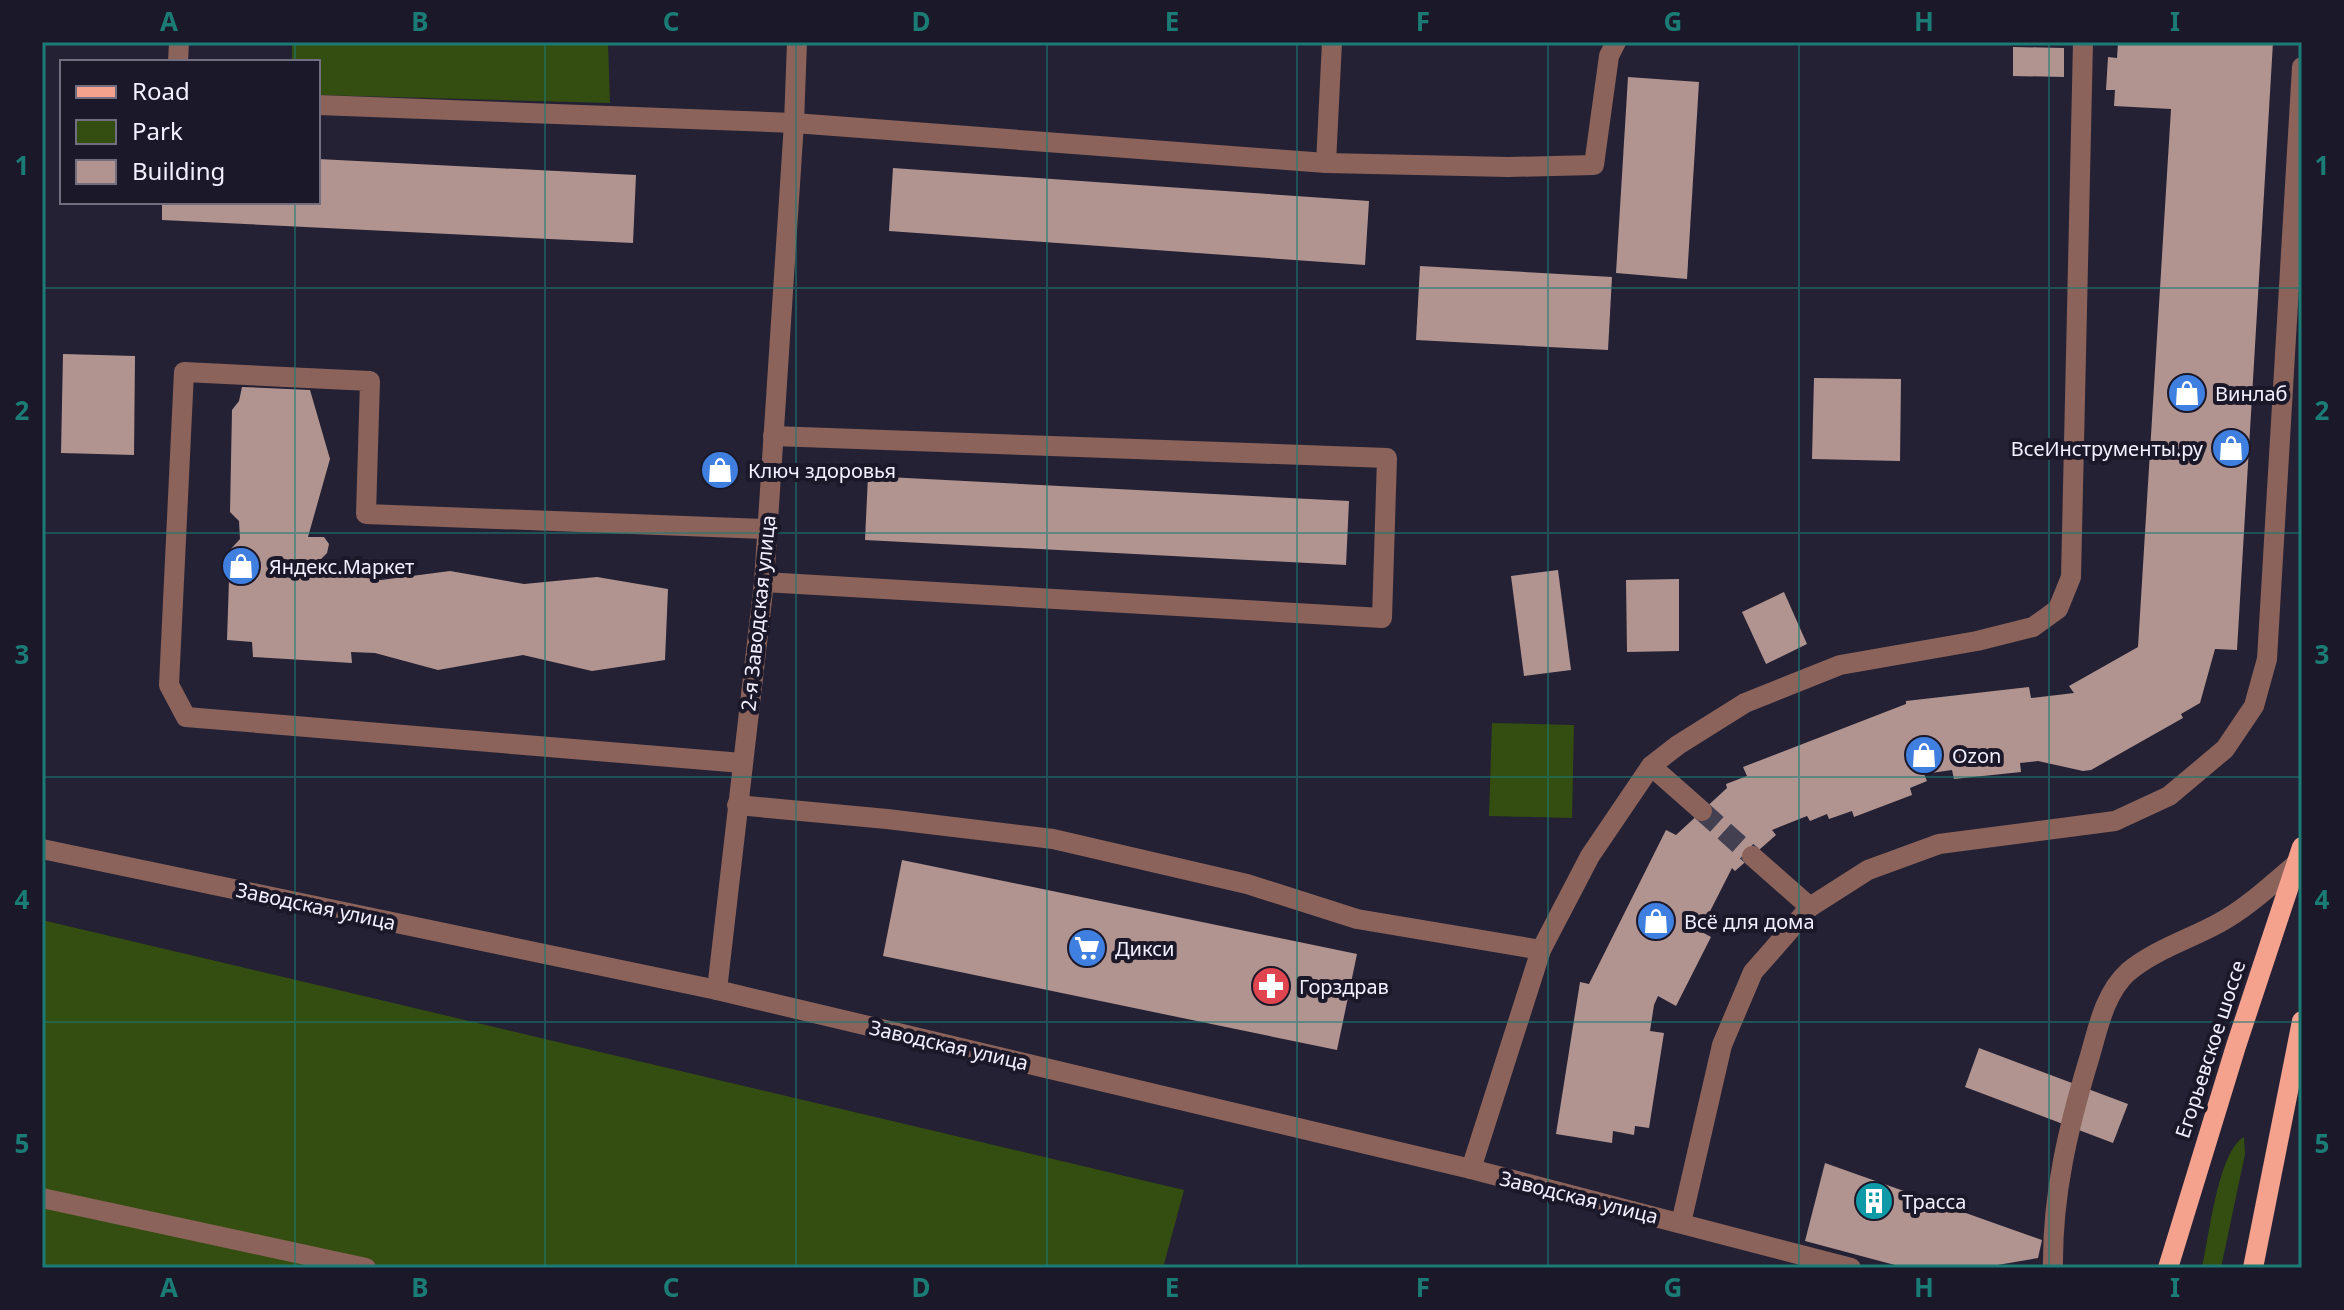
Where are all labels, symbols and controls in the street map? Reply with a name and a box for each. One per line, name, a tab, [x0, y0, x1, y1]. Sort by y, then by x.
text: A	[160, 3, 178, 39]
text: B	[411, 3, 429, 39]
text: C	[663, 3, 679, 39]
text: D	[911, 3, 931, 39]
text: E	[1165, 3, 1179, 39]
text: F	[1416, 3, 1430, 39]
text: G	[1664, 3, 1682, 39]
text: H	[1914, 3, 1934, 39]
text: I	[2170, 3, 2180, 39]
legend	[60, 60, 320, 204]
text: Road	[132, 74, 190, 107]
text: Park	[132, 114, 183, 147]
text: 1	[15, 147, 29, 183]
text: 1	[2315, 147, 2329, 183]
text: Building	[132, 154, 225, 187]
shop icon: Винлаб	[2166, 372, 2208, 414]
place label: Винлаб	[2215, 380, 2288, 407]
text: 2	[15, 392, 30, 428]
text: 2	[2315, 392, 2330, 428]
shop icon: ВсеИнструменты.ру	[2210, 427, 2252, 469]
place label: ВсеИнструменты.ру	[2011, 435, 2204, 462]
shop icon: Ключ здоровья	[699, 449, 741, 491]
place label: Ключ здоровья	[748, 457, 896, 484]
street label: 2-я Заводская улица	[734, 514, 782, 712]
shop icon: Яндекс.Маркет	[220, 545, 262, 587]
place label: Яндекс.Маркет	[269, 553, 414, 580]
text: 3	[15, 636, 29, 672]
text: 3	[2315, 636, 2329, 672]
shop icon: Ozon	[1903, 734, 1945, 776]
place label: Ozon	[1952, 742, 2001, 769]
street label: Заводская улица	[234, 876, 398, 936]
text: 4	[15, 881, 30, 917]
text: 4	[2315, 881, 2330, 917]
shop icon: Всё для дома	[1635, 900, 1677, 942]
place label: Всё для дома	[1684, 908, 1815, 935]
supermarket icon: Дикси	[1066, 927, 1108, 969]
place label: Дикси	[1115, 935, 1175, 962]
street label: Егорьевское шоссе	[2169, 957, 2251, 1141]
pharmacy icon: Горздрав	[1250, 965, 1292, 1007]
place label: Горздрав	[1299, 973, 1389, 1000]
street label: Заводская улица	[867, 1014, 1031, 1076]
text: 5	[15, 1125, 29, 1161]
text: 5	[2315, 1125, 2329, 1161]
street label: Заводская улица	[1497, 1164, 1661, 1230]
building icon: Трасса	[1853, 1180, 1895, 1222]
place label: Трасса	[1902, 1188, 1966, 1215]
text: A	[160, 1269, 178, 1305]
text: B	[411, 1269, 429, 1305]
text: C	[663, 1269, 679, 1305]
text: D	[911, 1269, 931, 1305]
text: E	[1165, 1269, 1179, 1305]
text: F	[1416, 1269, 1430, 1305]
text: G	[1664, 1269, 1682, 1305]
text: H	[1914, 1269, 1934, 1305]
text: I	[2170, 1269, 2180, 1305]

